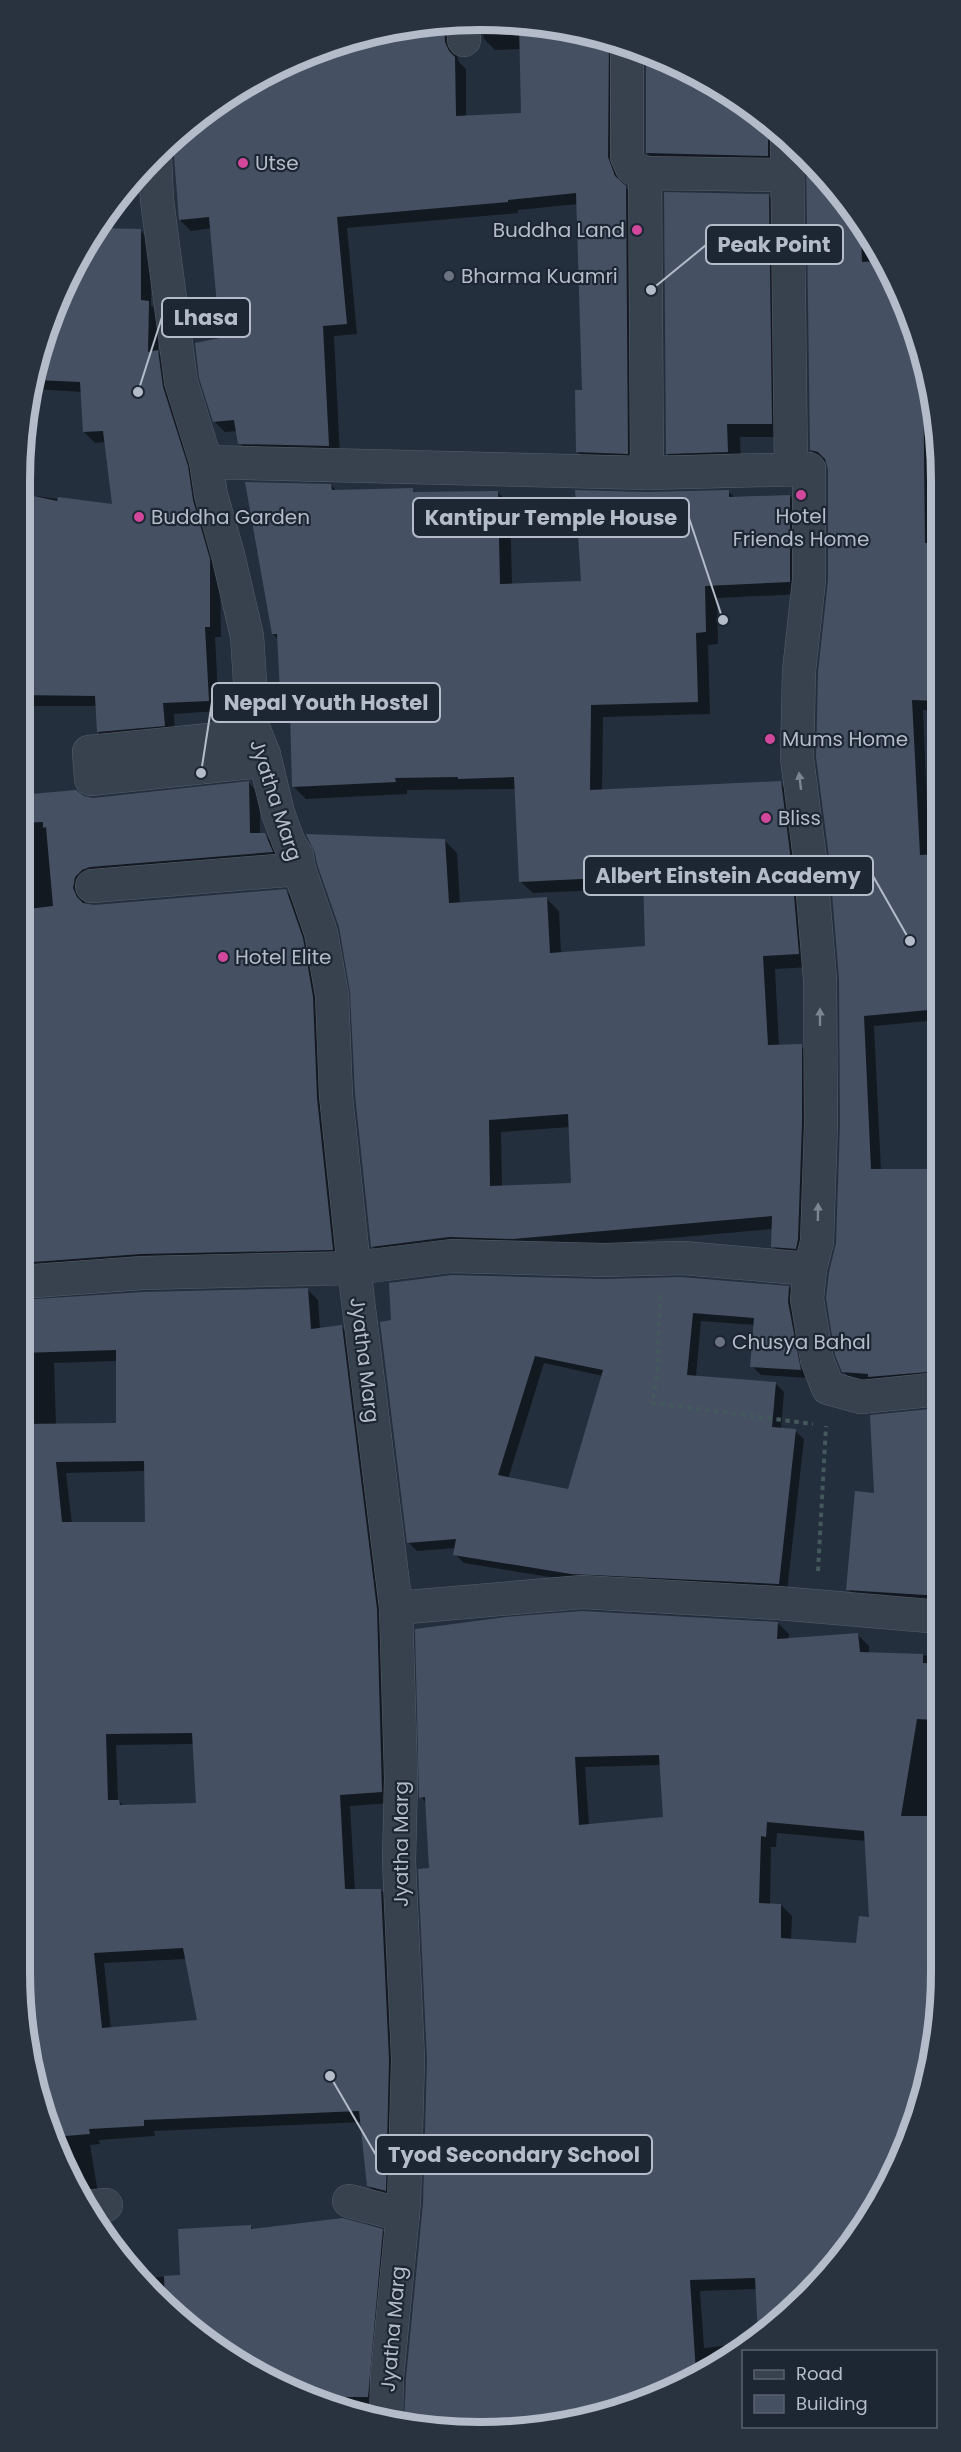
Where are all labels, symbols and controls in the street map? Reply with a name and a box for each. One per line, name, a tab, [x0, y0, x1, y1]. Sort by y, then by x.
place label: Utse	[255, 149, 299, 177]
marker: Utse	[236, 156, 250, 170]
place label: Buddha Land	[493, 216, 625, 244]
marker: Buddha Land	[630, 223, 644, 237]
callout: Peak Point	[706, 225, 843, 264]
text: Peak Point	[717, 230, 831, 259]
place label: Bharma Kuamri	[461, 262, 618, 290]
marker: Bharma Kuamri	[442, 269, 456, 283]
callout: Lhasa	[162, 298, 250, 337]
text: Lhasa	[174, 303, 238, 332]
marker: Hotel Friends Home	[794, 488, 808, 502]
callout: Kantipur Temple House	[413, 498, 689, 537]
place label: Hotel Friends Home	[733, 502, 869, 553]
place label: Buddha Garden	[151, 503, 310, 531]
text: Kantipur Temple House	[425, 503, 677, 532]
marker: Buddha Garden	[132, 510, 146, 524]
callout: Nepal Youth Hostel	[212, 683, 440, 722]
text: Nepal Youth Hostel	[224, 688, 428, 717]
place label: Mums Home	[782, 725, 908, 753]
marker: Mums Home	[763, 732, 777, 746]
street label: Jyatha Marg	[243, 736, 309, 864]
one-way arrow	[795, 771, 805, 790]
place label: Bliss	[778, 804, 821, 832]
marker: Bliss	[759, 811, 773, 825]
callout: Albert Einstein Academy	[584, 856, 873, 895]
text: Albert Einstein Academy	[595, 861, 862, 890]
place label: Hotel Elite	[235, 943, 331, 971]
marker: Hotel Elite	[216, 950, 230, 964]
one-way arrow	[815, 1007, 825, 1026]
one-way arrow	[813, 1202, 822, 1221]
street label: Jyatha Marg	[343, 1296, 387, 1424]
place label: Chusya Bahal	[732, 1328, 871, 1356]
marker: Chusya Bahal	[713, 1335, 727, 1349]
street label: Jyatha Marg	[387, 1781, 415, 1907]
callout: Tyod Secondary School	[376, 2135, 652, 2174]
text: Tyod Secondary School	[388, 2140, 640, 2169]
street label: Jyatha Marg	[374, 2265, 412, 2393]
legend	[742, 2350, 937, 2428]
text: Road	[796, 2361, 843, 2386]
text: Building	[796, 2391, 868, 2416]

